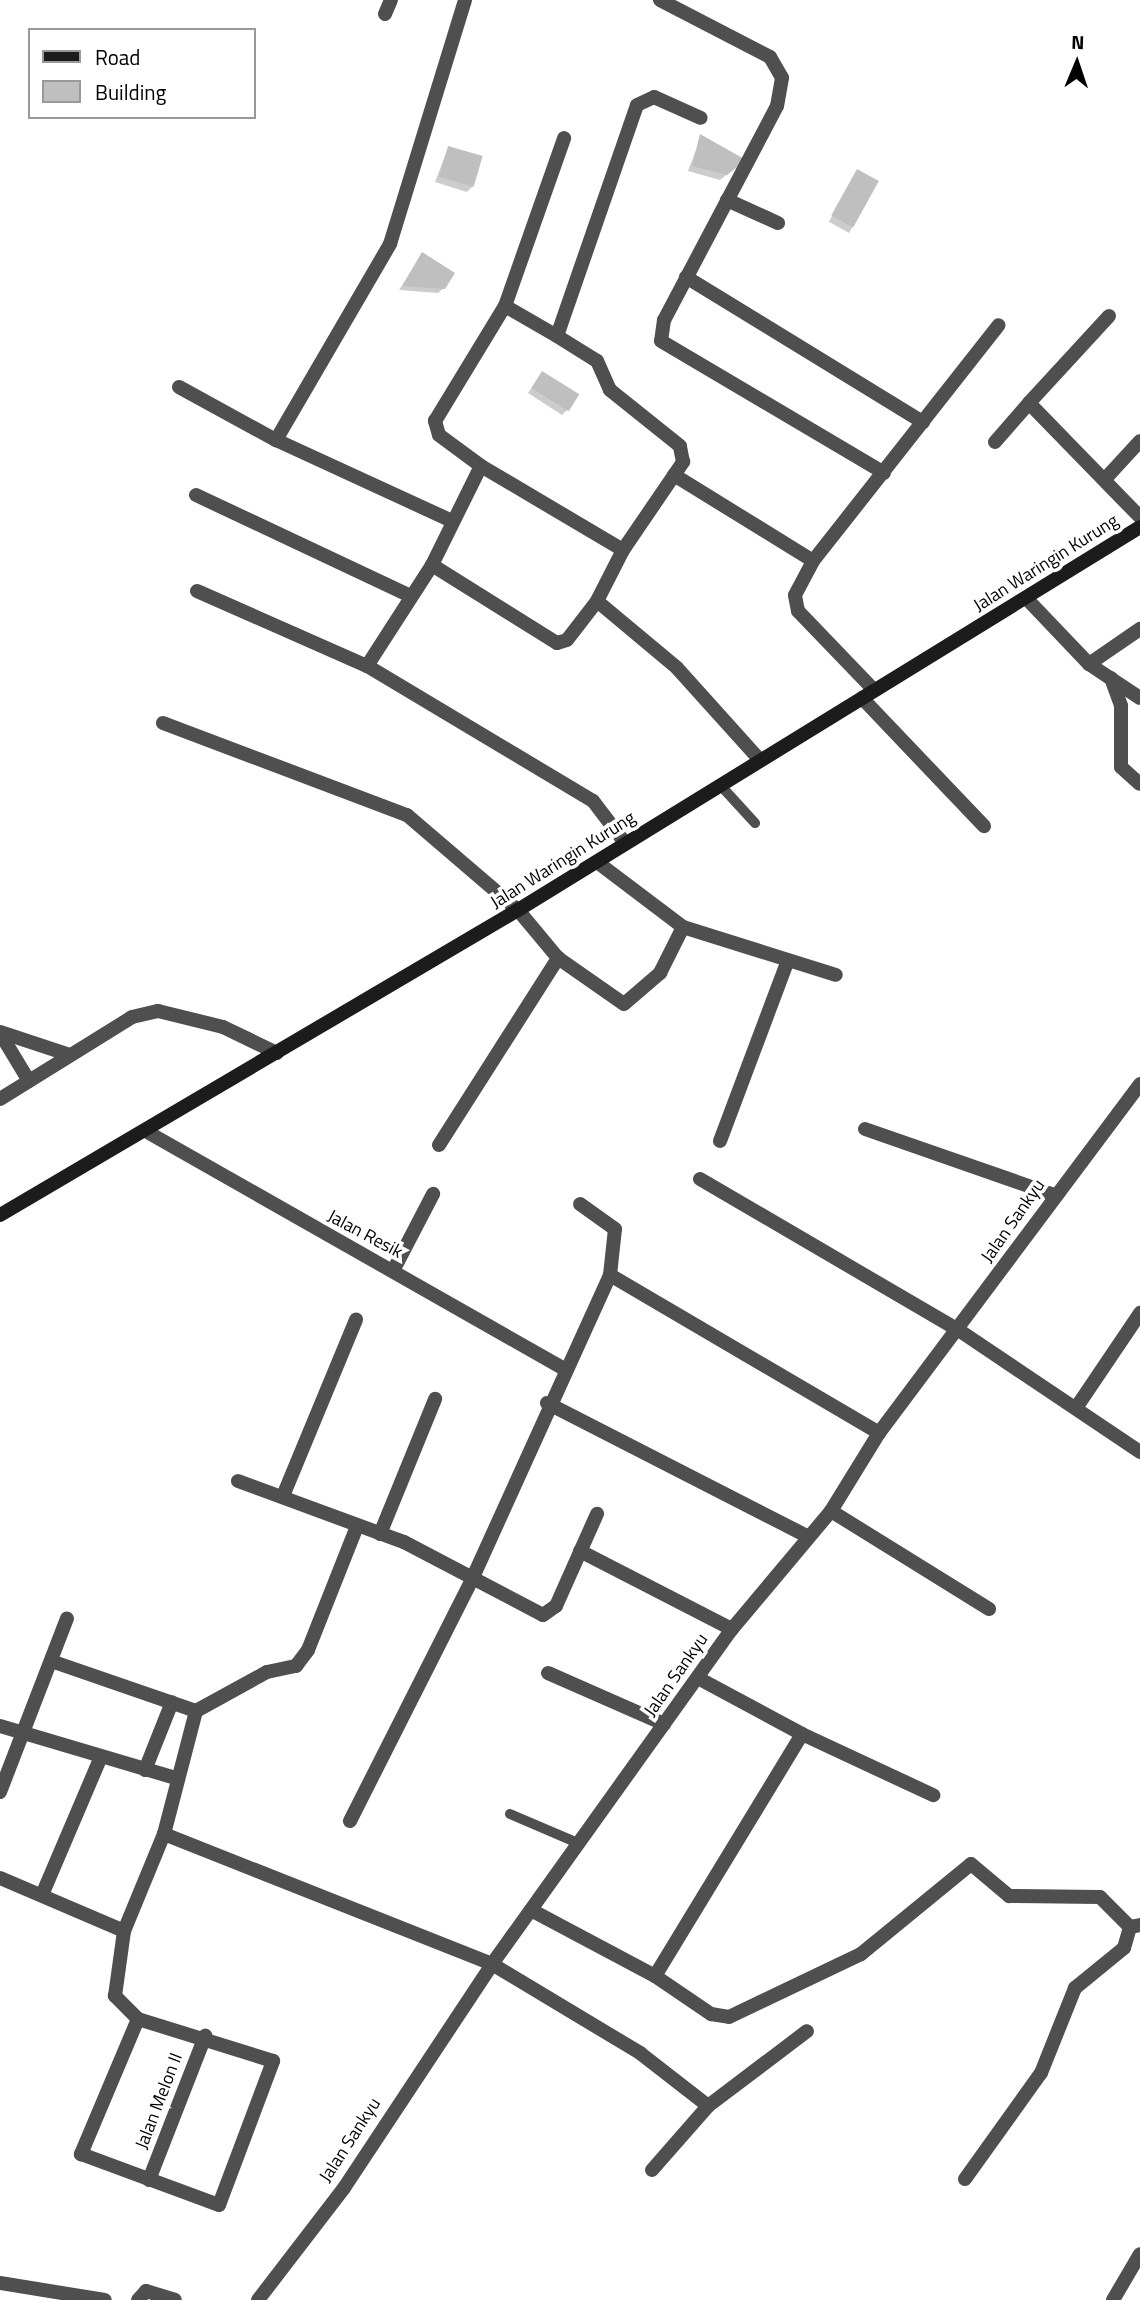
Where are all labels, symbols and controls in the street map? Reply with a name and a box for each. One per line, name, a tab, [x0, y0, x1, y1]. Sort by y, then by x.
text: N	[1071, 27, 1085, 56]
legend	[28, 28, 256, 119]
north arrow	[1042, 28, 1112, 98]
text: Road	[95, 41, 140, 73]
text: Building	[95, 76, 166, 108]
street label: Jalan Waringin Kurung	[970, 510, 1122, 616]
street label: Jalan Waringin Kurung	[487, 807, 639, 913]
street label: Jalan Sankyu	[977, 1175, 1049, 1267]
street label: Jalan Resik	[324, 1205, 406, 1263]
street label: Jalan Sankyu	[640, 1629, 712, 1721]
street label: Jalan Melon II	[131, 2050, 187, 2152]
street label: Jalan Sankyu	[315, 2094, 385, 2186]

